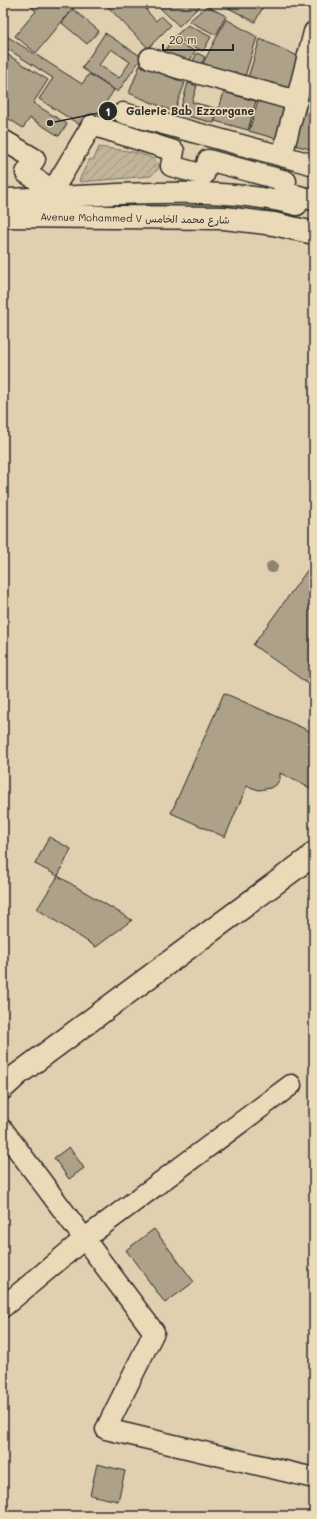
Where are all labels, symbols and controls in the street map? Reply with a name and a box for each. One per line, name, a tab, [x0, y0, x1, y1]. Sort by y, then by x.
scale bar	[163, 26, 233, 52]
text: 20 m	[169, 31, 197, 47]
callout: Galerie Bab Ezzorgane	[98, 100, 261, 123]
text: 1	[105, 103, 111, 119]
text: Galerie Bab Ezzorgane	[126, 103, 254, 118]
street label: Avenue Mohammed V شارع محمد الخامس	[40, 209, 230, 228]

